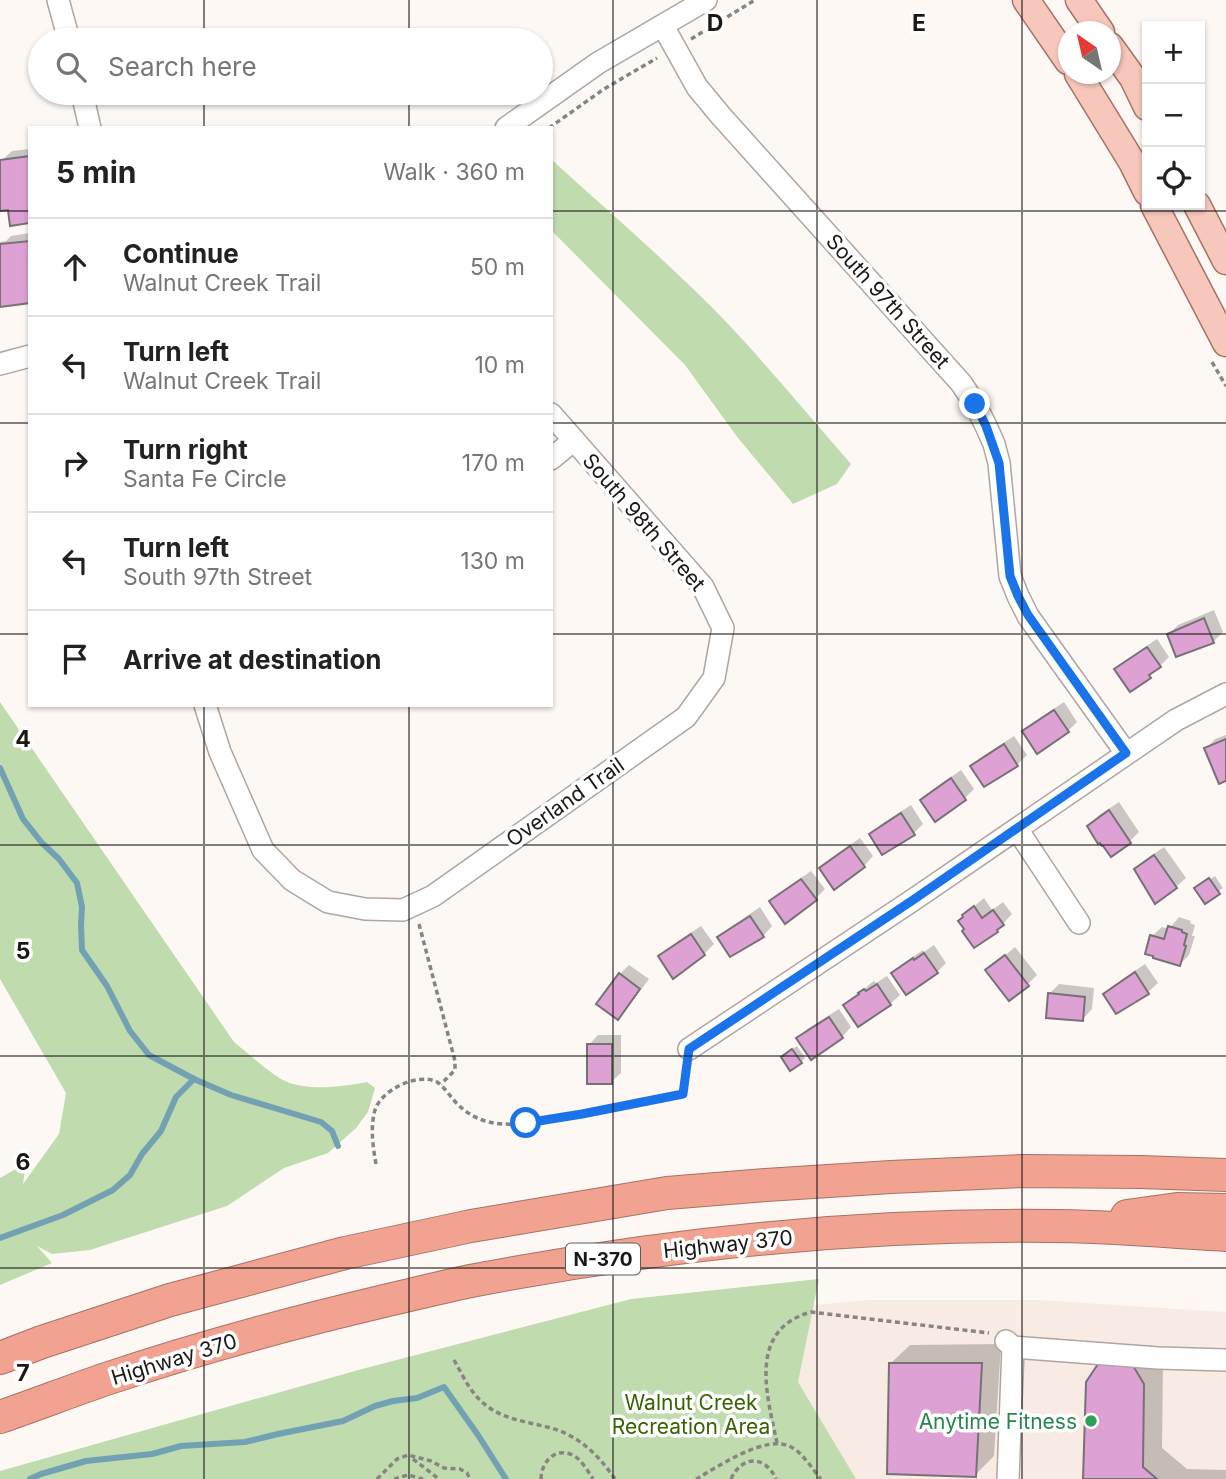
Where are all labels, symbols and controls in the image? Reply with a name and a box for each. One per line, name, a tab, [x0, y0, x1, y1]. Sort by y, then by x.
text: D	[707, 9, 723, 37]
text: E	[912, 9, 926, 37]
north arrow	[1058, 21, 1121, 84]
map controls	[1142, 21, 1205, 210]
button: +	[1142, 21, 1205, 84]
search box	[28, 28, 553, 105]
icon: search	[52, 48, 90, 86]
text: Search here	[108, 51, 257, 82]
button: −	[1142, 84, 1205, 147]
button: locate	[1142, 147, 1205, 210]
text: 5 min	[56, 154, 136, 190]
text: Walk · 360 m	[383, 158, 525, 186]
street label: South 97th Street	[821, 228, 955, 374]
text: Continue	[123, 238, 239, 269]
icon: ahead	[56, 248, 94, 286]
text: 50 m	[470, 253, 525, 281]
text: Walnut Creek Trail	[123, 269, 321, 297]
text: Turn left	[123, 336, 229, 367]
icon: left	[56, 346, 94, 384]
text: 10 m	[475, 351, 525, 379]
text: Walnut Creek Trail	[123, 367, 321, 395]
route end	[959, 388, 990, 419]
text: Turn right	[123, 434, 248, 465]
icon: right	[56, 444, 94, 482]
street label: South 98th Street	[577, 448, 711, 596]
text: 170 m	[462, 449, 525, 477]
text: Santa Fe Circle	[123, 465, 287, 493]
text: Turn left	[123, 532, 229, 563]
icon: left	[56, 542, 94, 580]
text: 130 m	[460, 547, 525, 575]
text: South 97th Street	[123, 563, 312, 591]
icon: arrive	[56, 640, 94, 678]
text: Arrive at destination	[123, 644, 382, 675]
text: 4	[15, 725, 31, 753]
street label: Overland Trail	[501, 752, 629, 852]
text: 5	[16, 937, 30, 965]
route start	[510, 1107, 541, 1138]
text: 6	[16, 1148, 30, 1176]
street label: Highway 370	[662, 1225, 794, 1263]
road number: N-370	[566, 1244, 640, 1274]
street label: Highway 370	[108, 1328, 240, 1390]
text: 7	[16, 1359, 30, 1387]
park label: Walnut Creek Recreation Area	[612, 1390, 770, 1439]
place label: Anytime Fitness	[919, 1409, 1077, 1434]
marker: Anytime Fitness	[1083, 1413, 1099, 1429]

